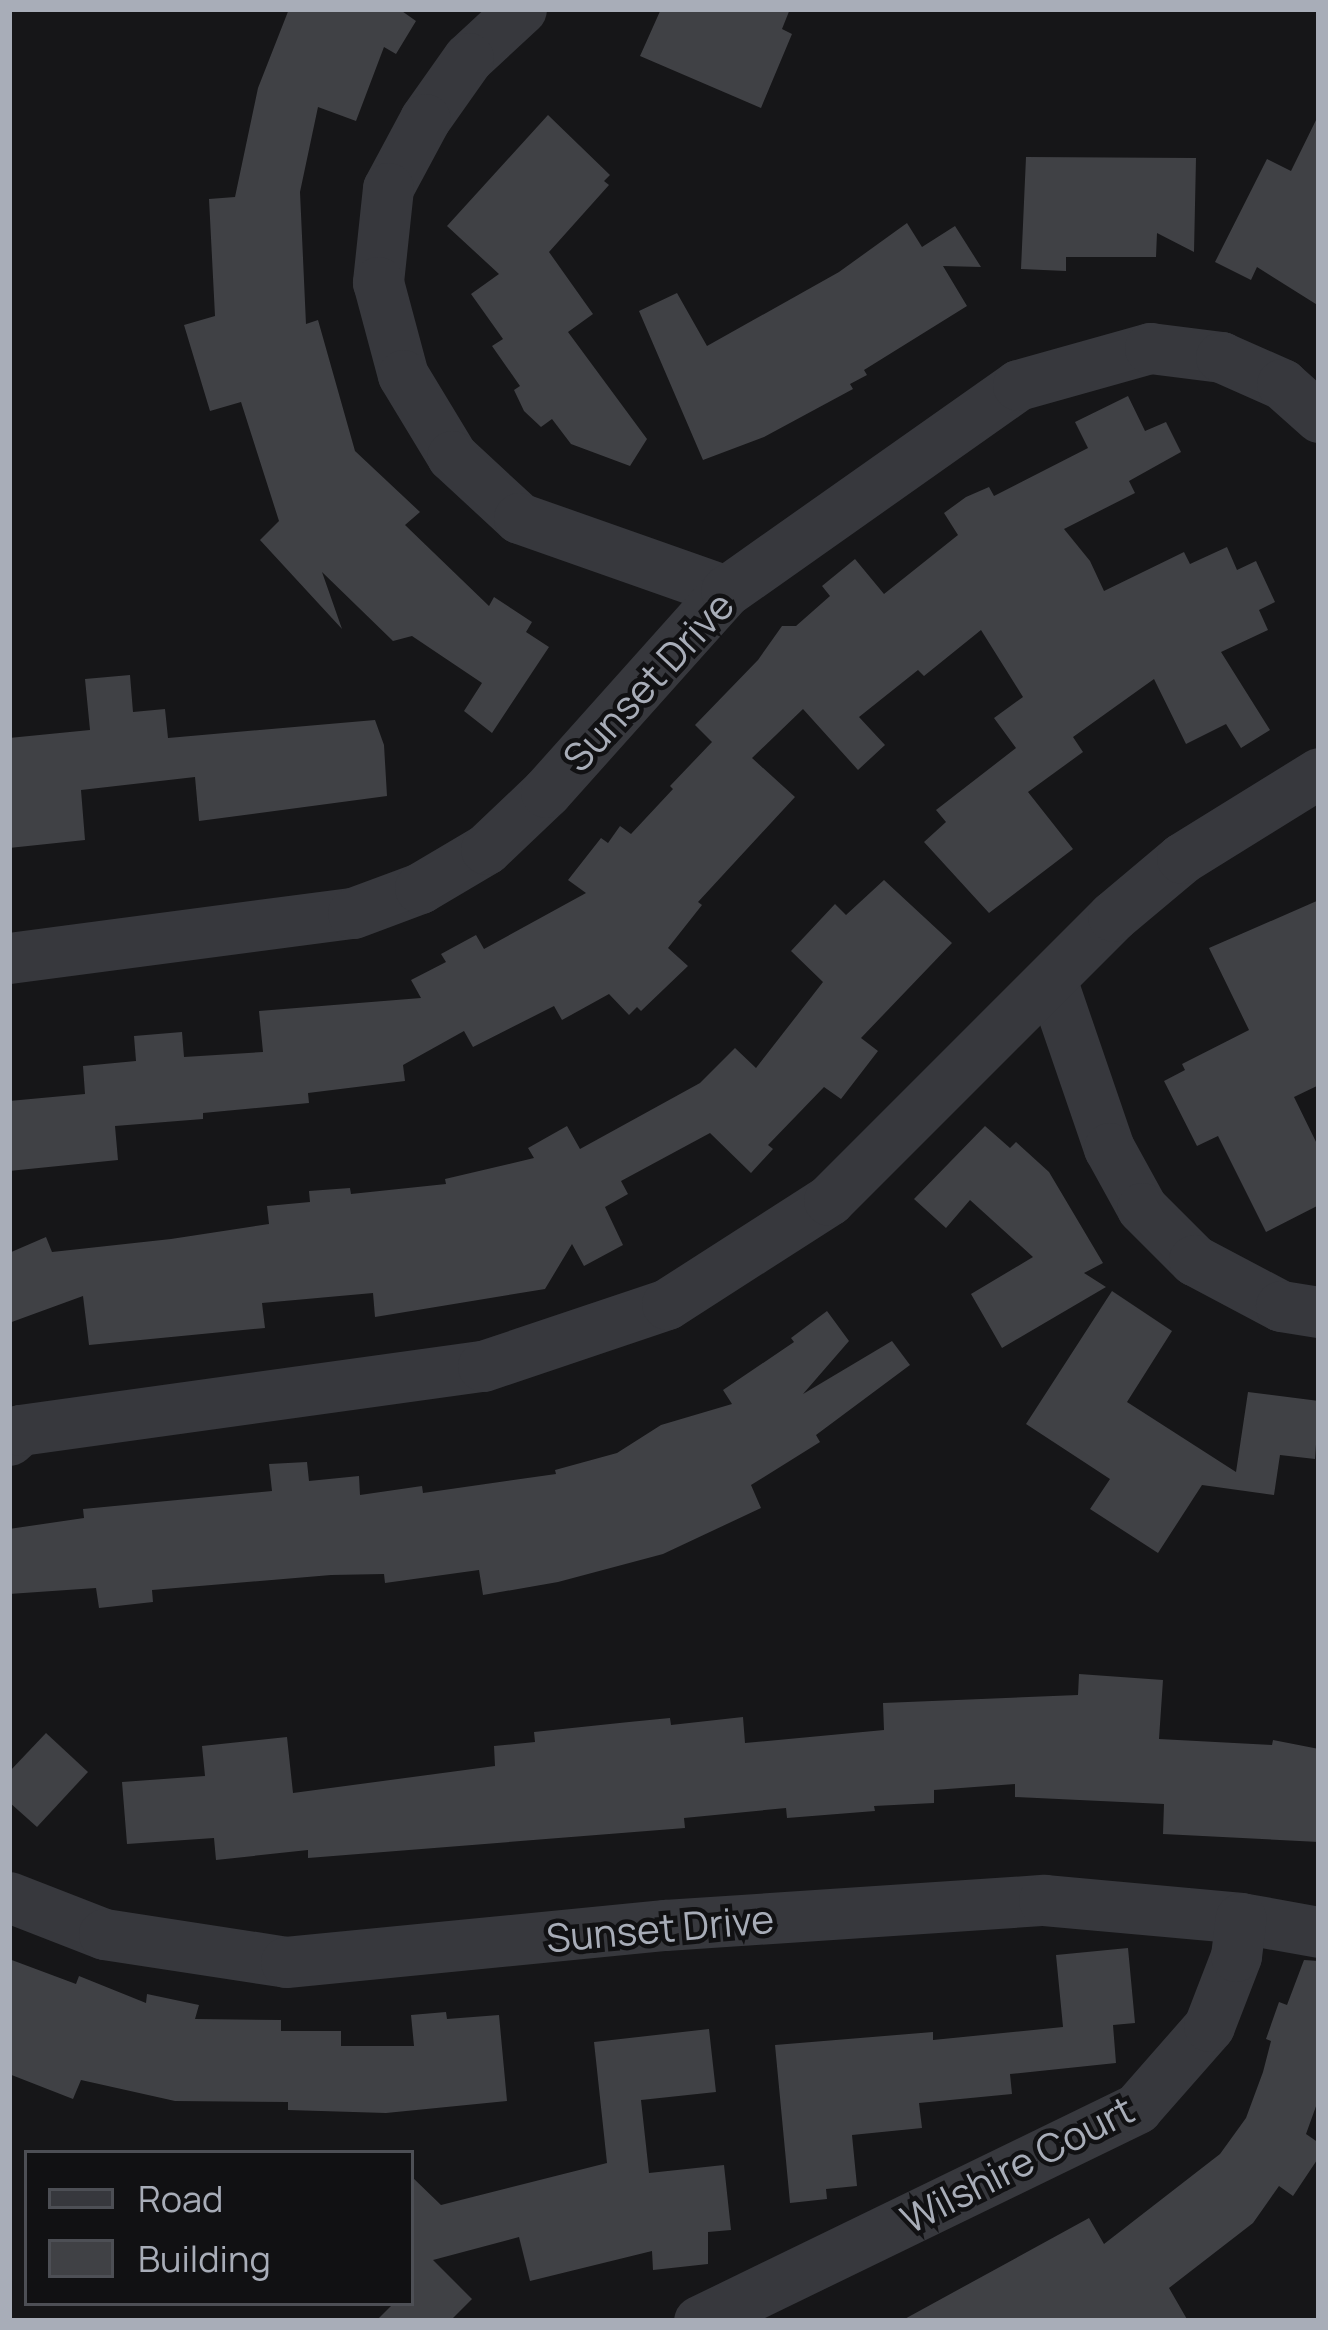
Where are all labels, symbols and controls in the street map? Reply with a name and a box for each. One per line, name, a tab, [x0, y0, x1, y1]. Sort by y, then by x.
street label: Sunset Drive	[553, 582, 743, 780]
street label: Sunset Drive	[544, 1895, 776, 1961]
street label: Wilshire Court	[893, 2085, 1141, 2243]
legend	[24, 2150, 414, 2306]
text: Road	[138, 2174, 223, 2223]
text: Building	[138, 2234, 271, 2283]

